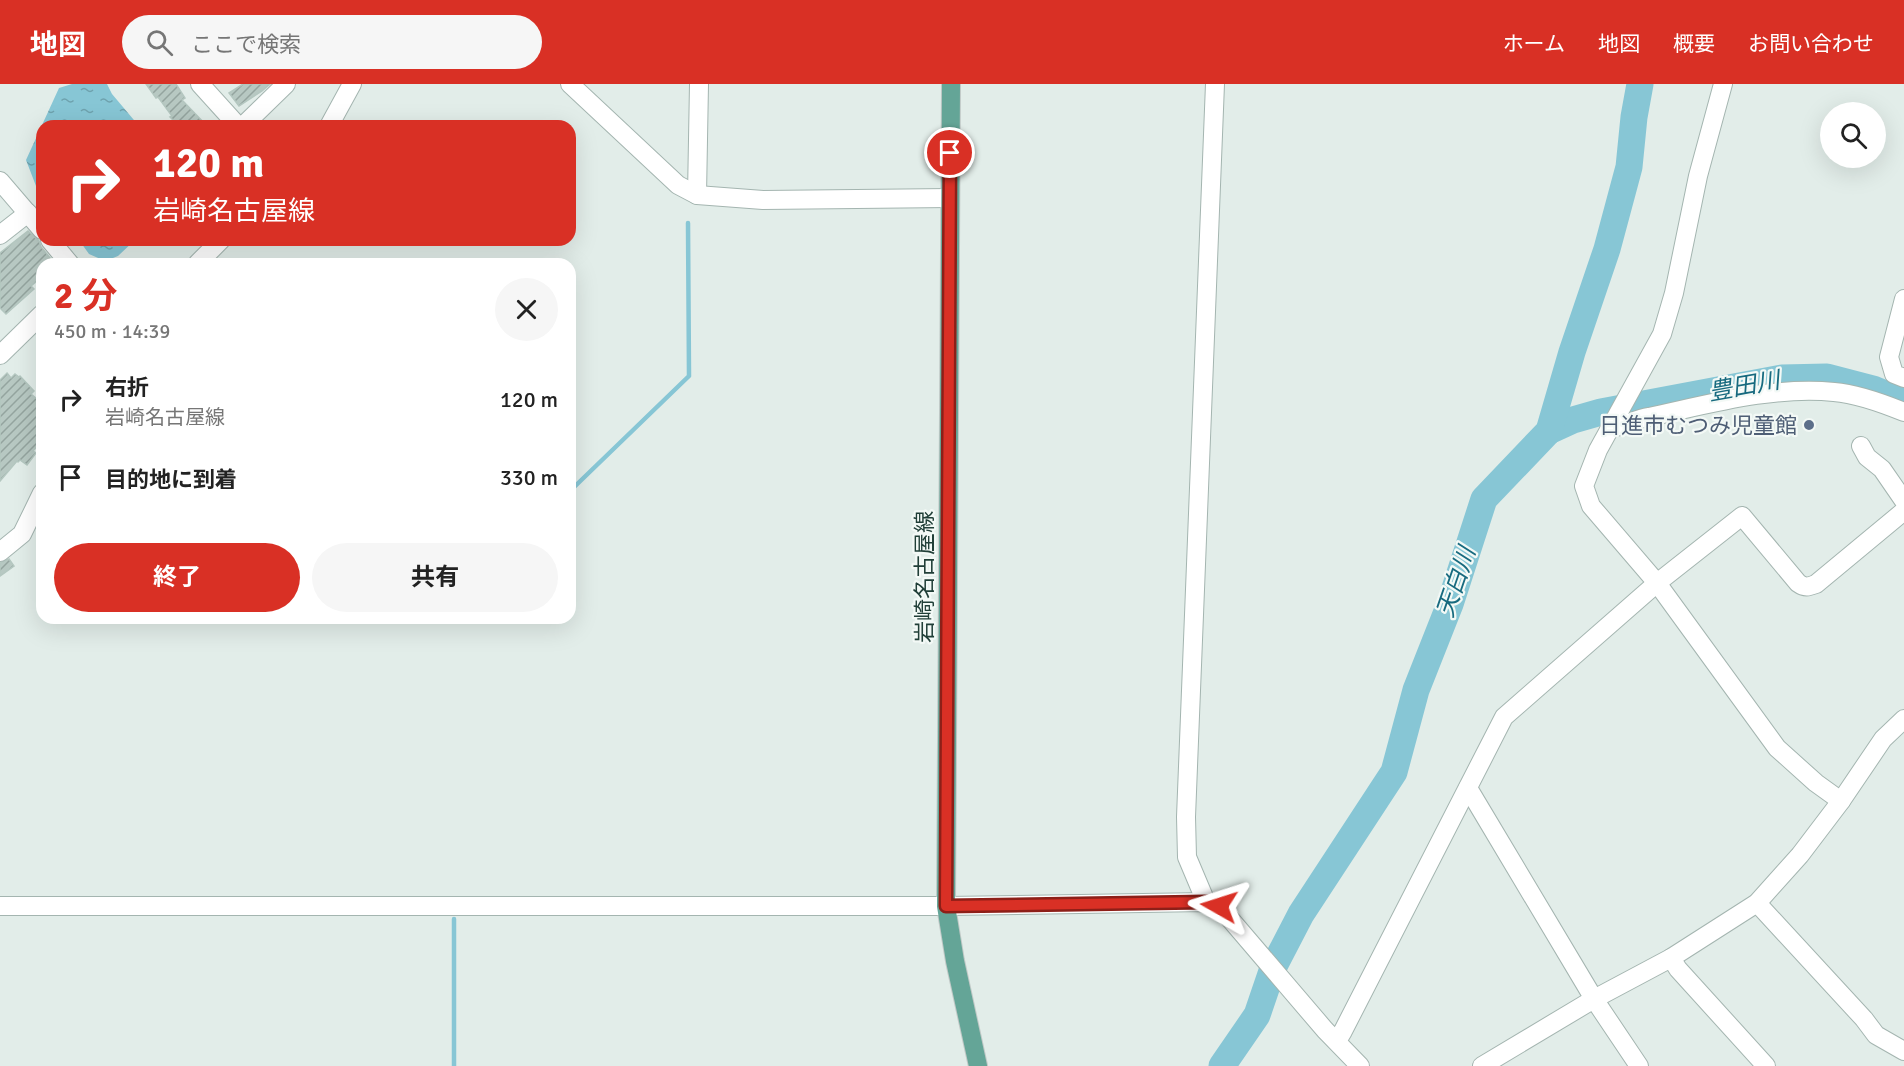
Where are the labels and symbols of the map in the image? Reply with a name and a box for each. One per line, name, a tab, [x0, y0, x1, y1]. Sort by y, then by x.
pin	[924, 127, 975, 178]
water label: 豊田川	[1706, 364, 1785, 407]
place label: 日進市むつみ児童館	[1599, 412, 1797, 439]
marker: 日進市むつみ児童館	[1802, 418, 1816, 432]
street label: 岩崎名古屋線	[911, 511, 938, 643]
water label: 天白川	[1430, 540, 1483, 621]
position arrow	[1187, 874, 1251, 938]

